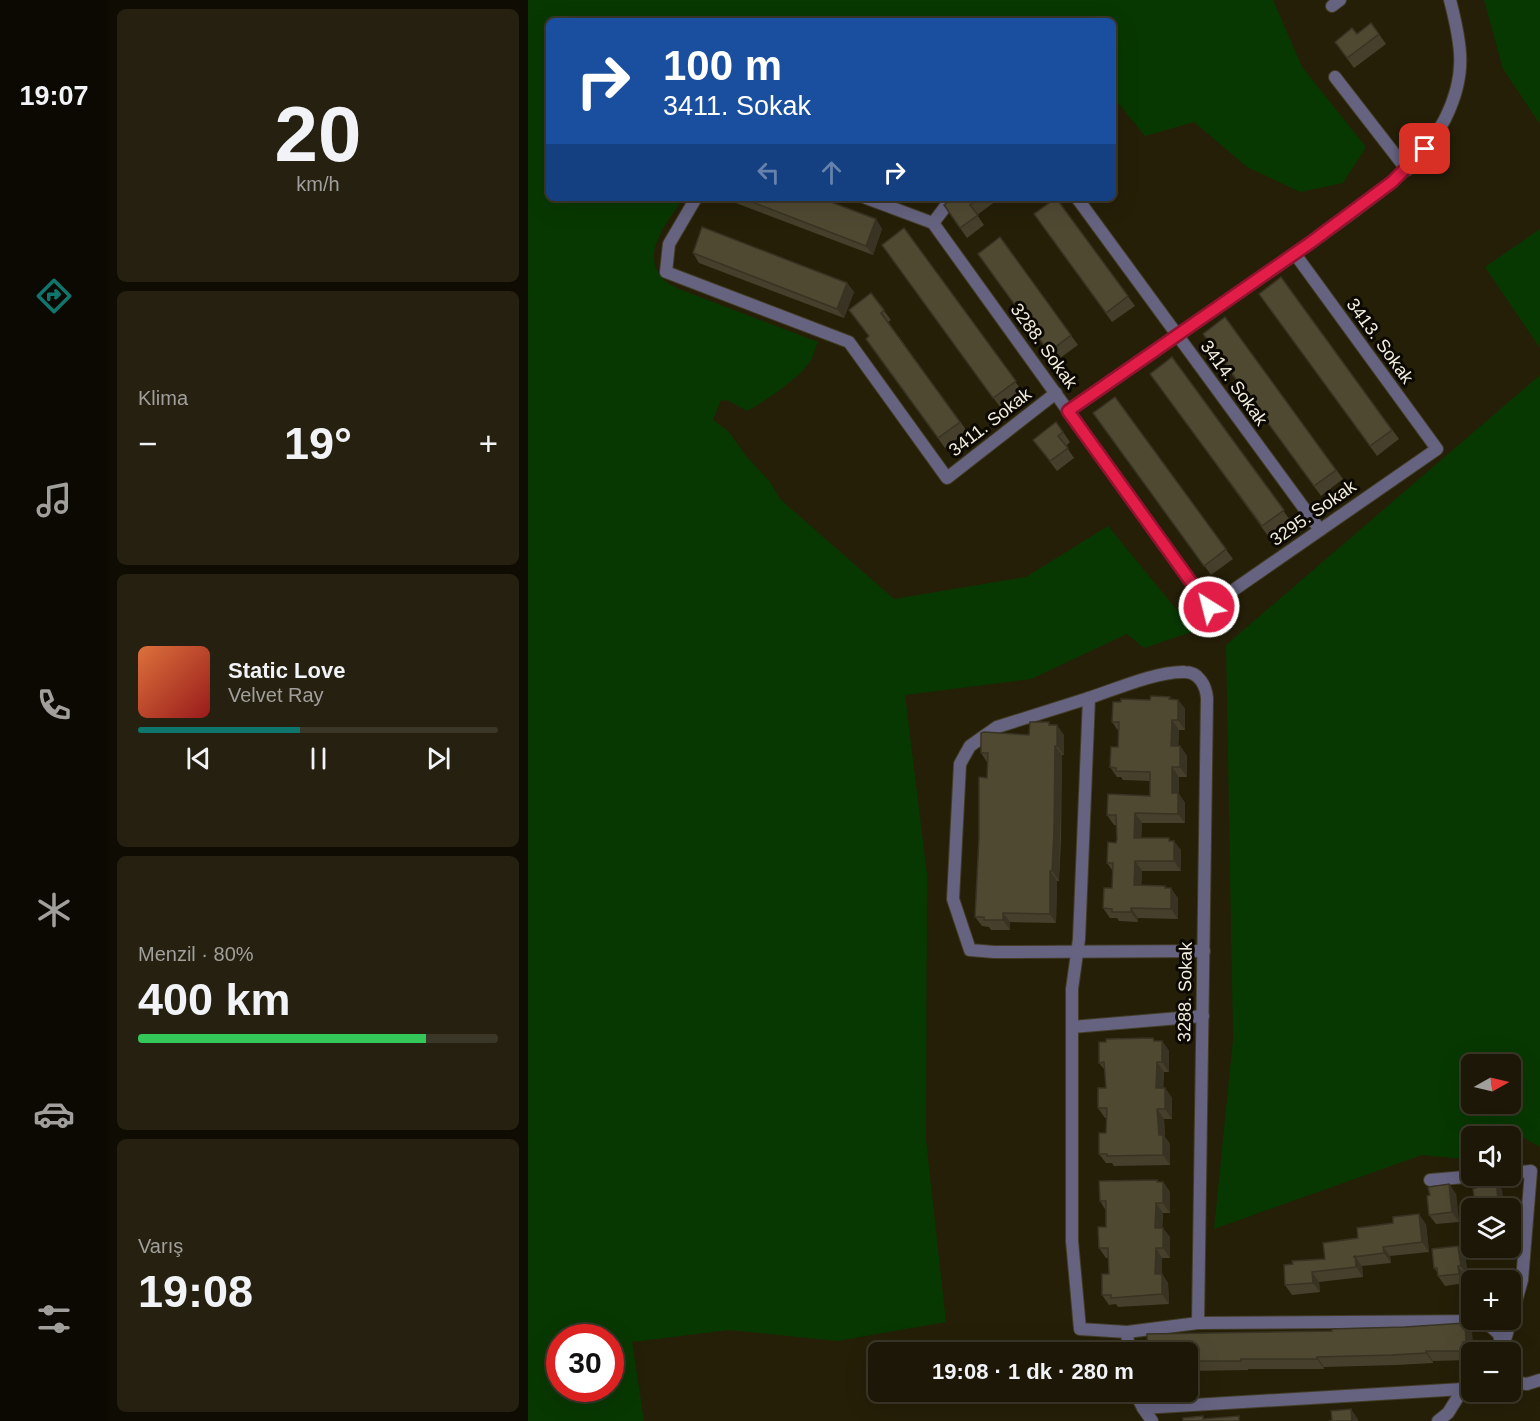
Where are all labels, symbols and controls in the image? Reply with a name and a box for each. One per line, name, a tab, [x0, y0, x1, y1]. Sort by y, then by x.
icon: right	[564, 42, 642, 120]
text: 100 m	[663, 42, 782, 89]
text: 19:07	[19, 81, 89, 111]
text: 20	[275, 90, 361, 178]
text: 3411. Sokak	[663, 91, 811, 121]
pin	[1399, 123, 1450, 174]
icon: arrive	[1408, 132, 1441, 165]
icon: left	[752, 156, 785, 189]
icon: ahead	[815, 156, 848, 189]
icon: right	[878, 156, 911, 189]
text: km/h	[296, 173, 340, 195]
icon: directions	[33, 275, 75, 317]
street label: 3413. Sokak	[1342, 295, 1418, 388]
street label: 3288. Sokak	[1006, 300, 1082, 393]
street label: 3414. Sokak	[1196, 337, 1272, 430]
street label: 3411. Sokak	[945, 383, 1036, 460]
text: Klima	[138, 387, 188, 409]
text: 19°	[284, 418, 352, 469]
text: −	[138, 425, 157, 462]
text: +	[479, 425, 498, 462]
street label: 3295. Sokak	[1266, 476, 1361, 550]
icon: music	[33, 479, 75, 521]
position arrow	[1177, 575, 1241, 639]
text: Static Love	[228, 658, 345, 683]
icon: phone	[33, 684, 75, 726]
text: Velvet Ray	[228, 684, 324, 706]
icon: previous	[182, 742, 215, 775]
icon: pause	[302, 742, 335, 775]
icon: next	[422, 742, 455, 775]
icon: climate	[33, 889, 75, 931]
street label: 3288. Sokak	[1174, 941, 1196, 1042]
text: Menzil · 80%	[138, 943, 254, 965]
text: 400 km	[138, 974, 291, 1025]
north arrow	[1461, 1054, 1521, 1114]
map controls	[1461, 1054, 1521, 1402]
icon: car	[33, 1093, 75, 1135]
button: sound	[1461, 1126, 1521, 1186]
button: layers	[1461, 1198, 1521, 1258]
text: Varış	[138, 1235, 183, 1257]
text: 19:08	[138, 1266, 253, 1317]
button: +	[1461, 1270, 1521, 1330]
icon: filters	[33, 1298, 75, 1340]
speed limit sign: 30	[546, 1324, 624, 1402]
button: −	[1461, 1342, 1521, 1402]
text: 19:08 · 1 dk · 280 m	[932, 1359, 1134, 1384]

